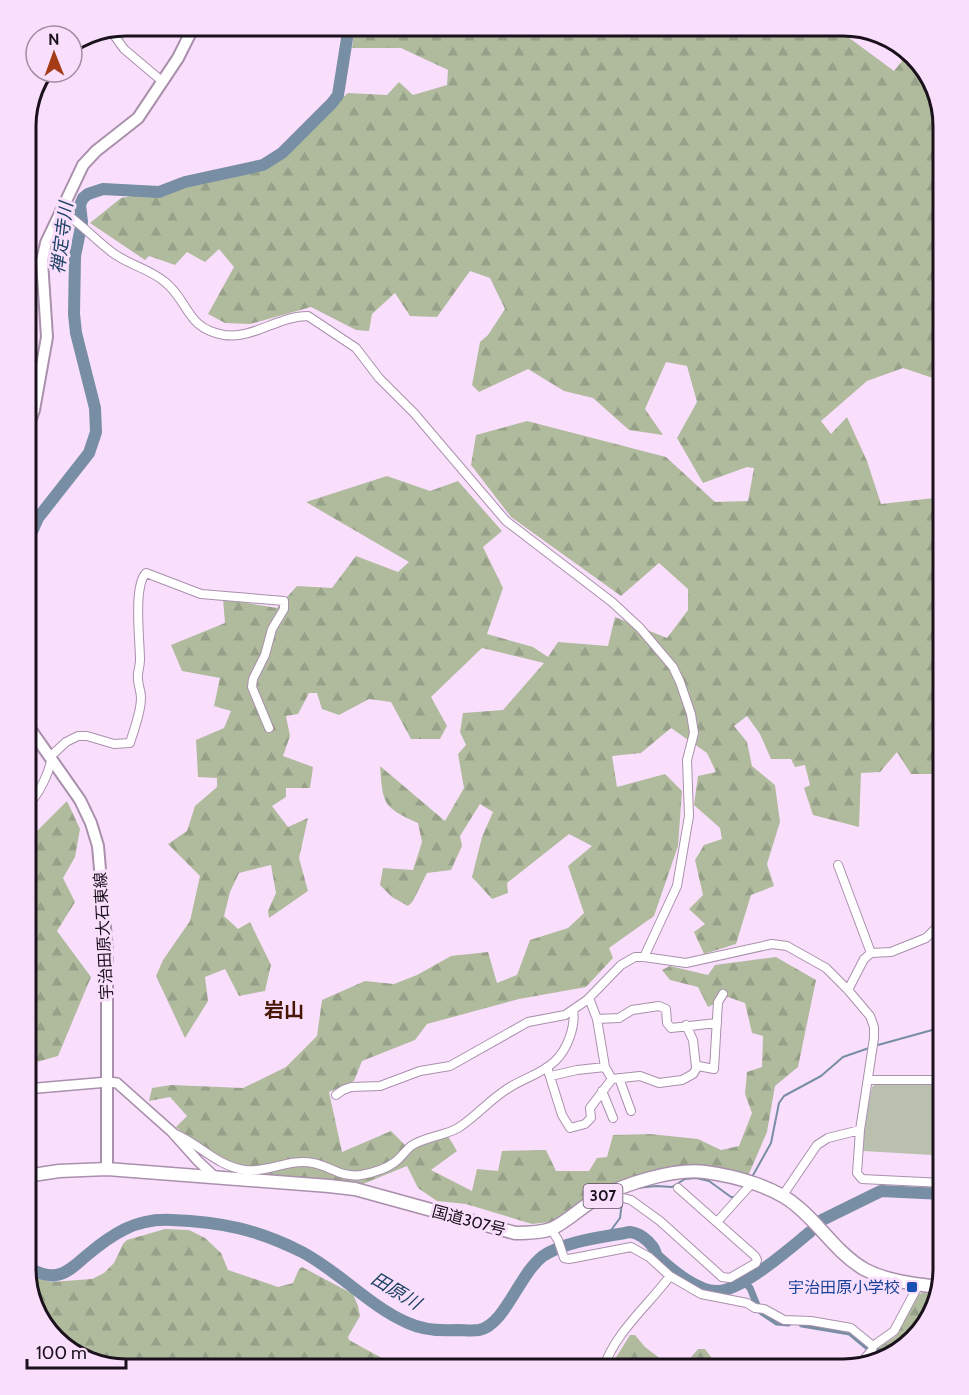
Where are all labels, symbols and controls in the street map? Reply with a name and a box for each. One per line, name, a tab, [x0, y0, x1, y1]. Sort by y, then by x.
north arrow	[24, 24, 84, 84]
text: N	[48, 30, 60, 49]
water label: 禅定寺川	[47, 199, 78, 275]
street label: 宇治田原大石東線	[91, 872, 116, 1000]
district label: 岩山	[264, 998, 304, 1022]
road number: 307	[584, 1184, 622, 1208]
street label: 国道307号	[430, 1202, 508, 1239]
water label: 田原川	[367, 1268, 427, 1315]
place label: 宇治田原小学校	[788, 1278, 900, 1297]
marker: 宇治田原小学校	[905, 1280, 919, 1294]
scale bar	[27, 1332, 126, 1370]
text: 100 m	[36, 1342, 87, 1364]

